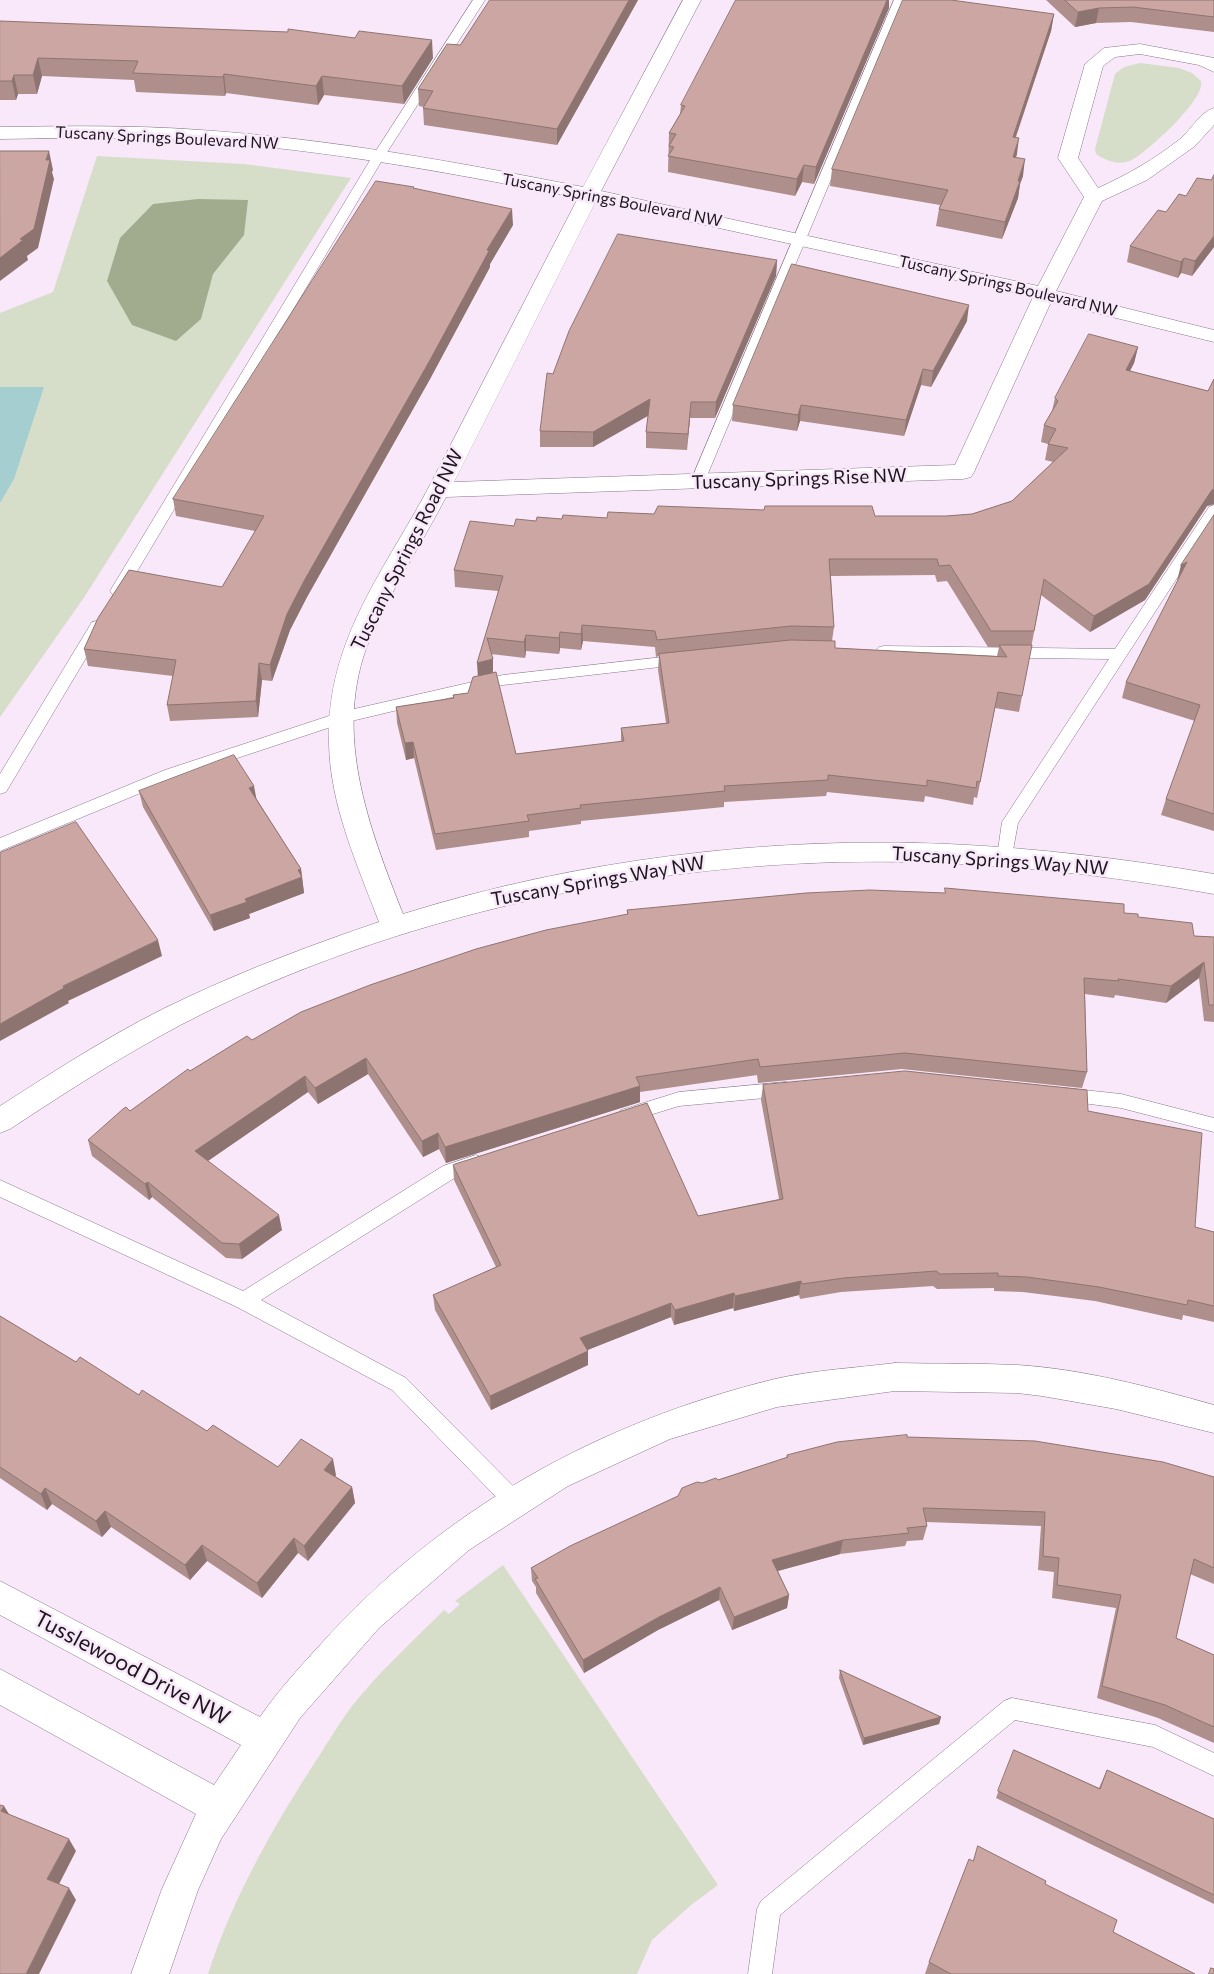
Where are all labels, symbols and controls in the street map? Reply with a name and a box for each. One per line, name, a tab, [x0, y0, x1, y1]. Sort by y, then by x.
street label: Tuscany Springs Boulevard NW	[55, 123, 279, 153]
street label: Tuscany Springs Boulevard NW	[500, 169, 724, 231]
street label: Tuscany Springs Boulevard NW	[897, 251, 1119, 321]
street label: Tuscany Springs Road NW	[346, 445, 468, 655]
street label: Tuscany Springs Rise NW	[691, 464, 907, 494]
street label: Tuscany Springs Way NW	[891, 842, 1109, 880]
street label: Tuscany Springs Way NW	[489, 851, 707, 911]
street label: Tusslewood Drive NW	[29, 1605, 235, 1731]

